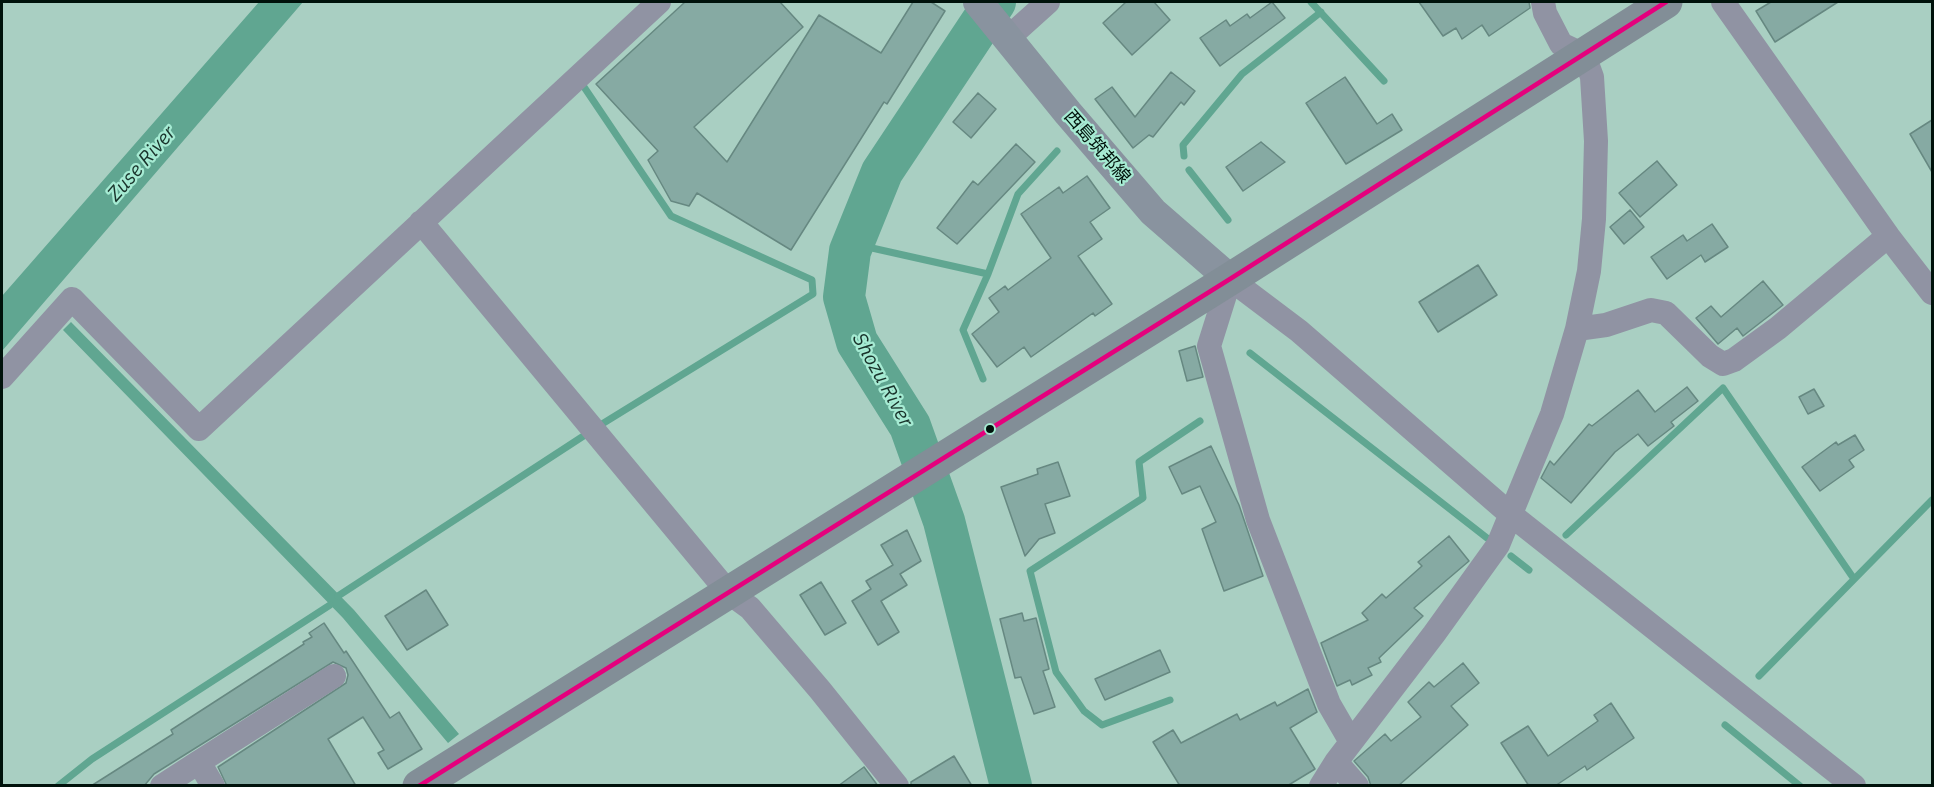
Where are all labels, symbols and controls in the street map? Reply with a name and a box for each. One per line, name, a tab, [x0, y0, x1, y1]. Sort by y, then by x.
street label: 西島筑邦線	[1059, 106, 1135, 188]
water label: Zuse River	[103, 122, 181, 206]
water label: Shozu River	[846, 329, 918, 431]
unlabelled marker	[984, 423, 996, 435]

